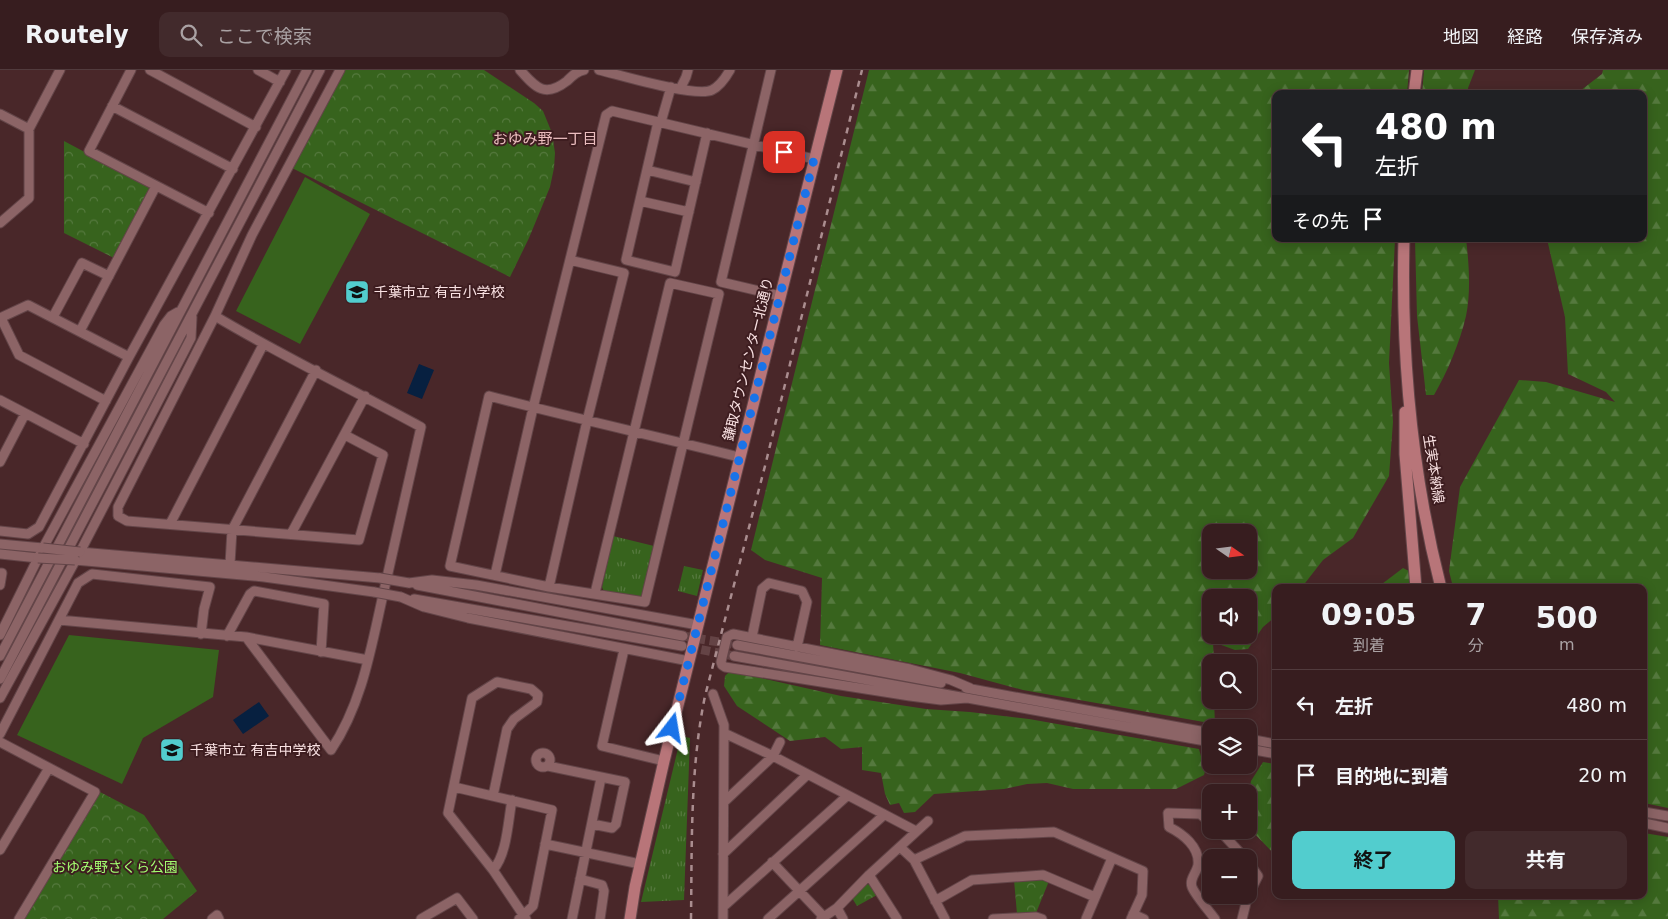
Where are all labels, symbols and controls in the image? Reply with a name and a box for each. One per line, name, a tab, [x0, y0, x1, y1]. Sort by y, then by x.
search box	[159, 12, 509, 57]
text: Routely	[25, 21, 129, 49]
icon: search	[177, 21, 205, 49]
text: ここで検索	[217, 25, 312, 47]
text: 地図	[1443, 26, 1479, 47]
text: 経路	[1507, 26, 1543, 47]
text: 保存済み	[1571, 26, 1643, 47]
text: 480 m	[1375, 107, 1497, 147]
icon: left	[1292, 110, 1357, 175]
district label: おゆみ野一丁目	[492, 130, 598, 148]
pin	[763, 131, 805, 173]
icon: arrive	[770, 138, 798, 166]
text: 左折	[1375, 154, 1419, 179]
icon: arrive	[1359, 205, 1387, 233]
text: その先	[1292, 210, 1349, 232]
street label: 鎌取タウンセンター北通り	[720, 276, 776, 442]
school or university icon: 千葉市立 有吉小学校	[344, 279, 370, 305]
place label: 千葉市立 有吉小学校	[374, 284, 504, 300]
street label: 生実本納線	[1421, 433, 1447, 505]
north arrow	[1202, 524, 1258, 579]
map controls	[1202, 524, 1257, 904]
button: sound	[1202, 589, 1257, 644]
text: 09:05	[1321, 597, 1417, 632]
text: 7	[1466, 597, 1486, 632]
text: 500	[1535, 600, 1598, 635]
text: m	[1559, 635, 1574, 654]
text: 到着	[1353, 636, 1385, 655]
text: 分	[1468, 636, 1484, 655]
button: search	[1202, 654, 1257, 709]
icon: left	[1292, 691, 1320, 719]
text: 480 m	[1566, 694, 1627, 716]
text: 左折	[1335, 695, 1373, 717]
position arrow	[645, 701, 697, 753]
button: layers	[1202, 719, 1257, 774]
school or university icon: 千葉市立 有吉中学校	[159, 737, 185, 763]
place label: 千葉市立 有吉中学校	[190, 742, 320, 758]
icon: arrive	[1292, 761, 1320, 789]
text: 20 m	[1578, 764, 1627, 786]
text: 目的地に到着	[1335, 765, 1449, 787]
button: +	[1202, 784, 1257, 839]
button: 終了	[1292, 831, 1455, 889]
button: 共有	[1465, 831, 1627, 889]
button: −	[1202, 849, 1257, 904]
park label: おゆみ野さくら公園	[52, 859, 178, 875]

